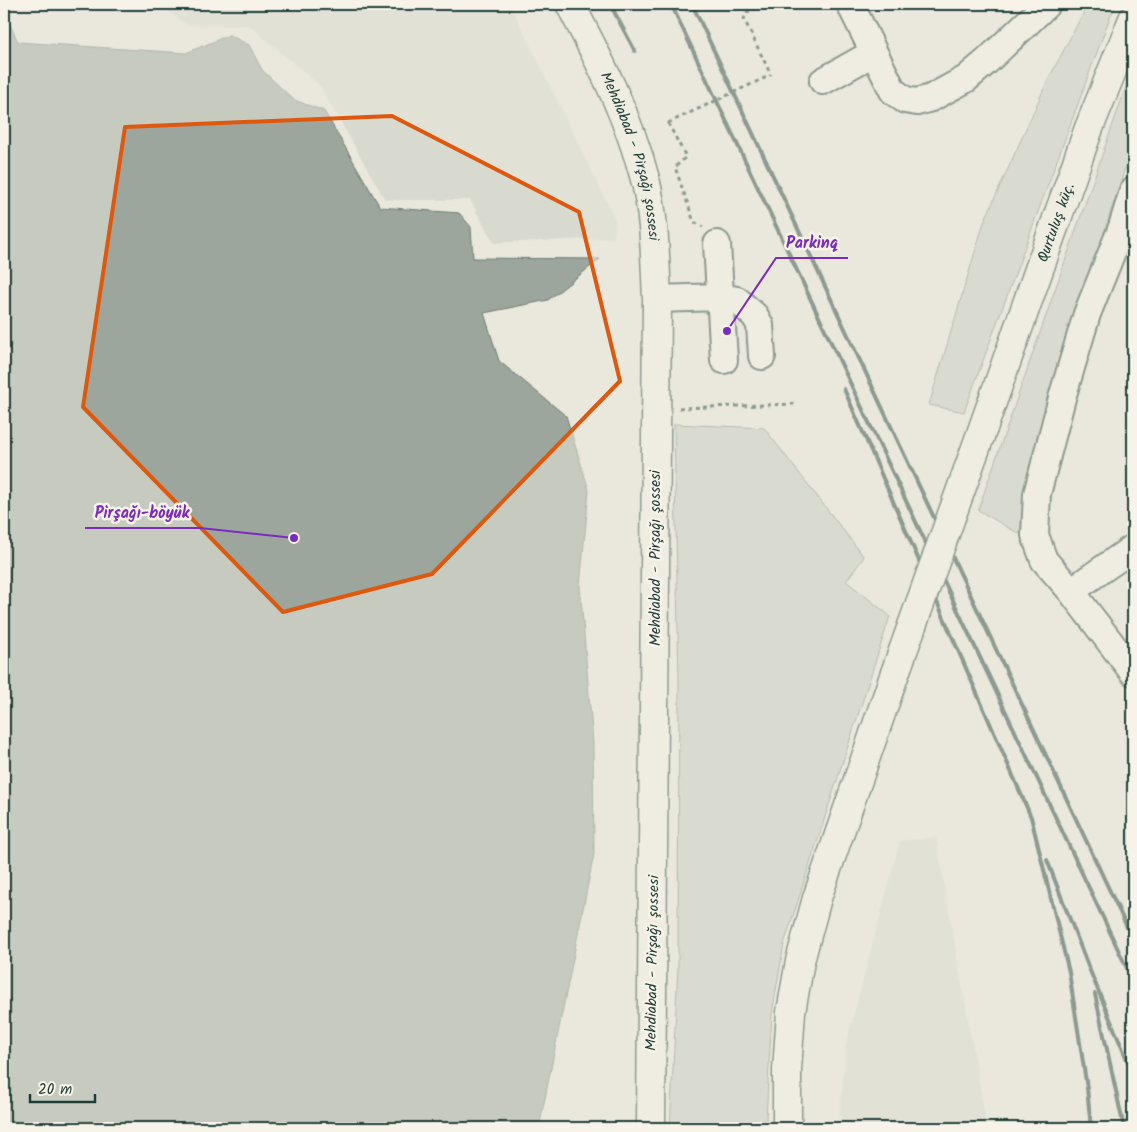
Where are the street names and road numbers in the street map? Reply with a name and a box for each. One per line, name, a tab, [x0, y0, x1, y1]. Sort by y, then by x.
street label: Mehdiabad - Pirşağı şossesi	[593, 68, 665, 243]
street label: Qurtuluş küç.	[1031, 180, 1082, 266]
street label: Mehdiabad - Pirşağı şossesi	[644, 469, 668, 646]
street label: Mehdiabad - Pirşağı şossesi	[639, 874, 667, 1051]

